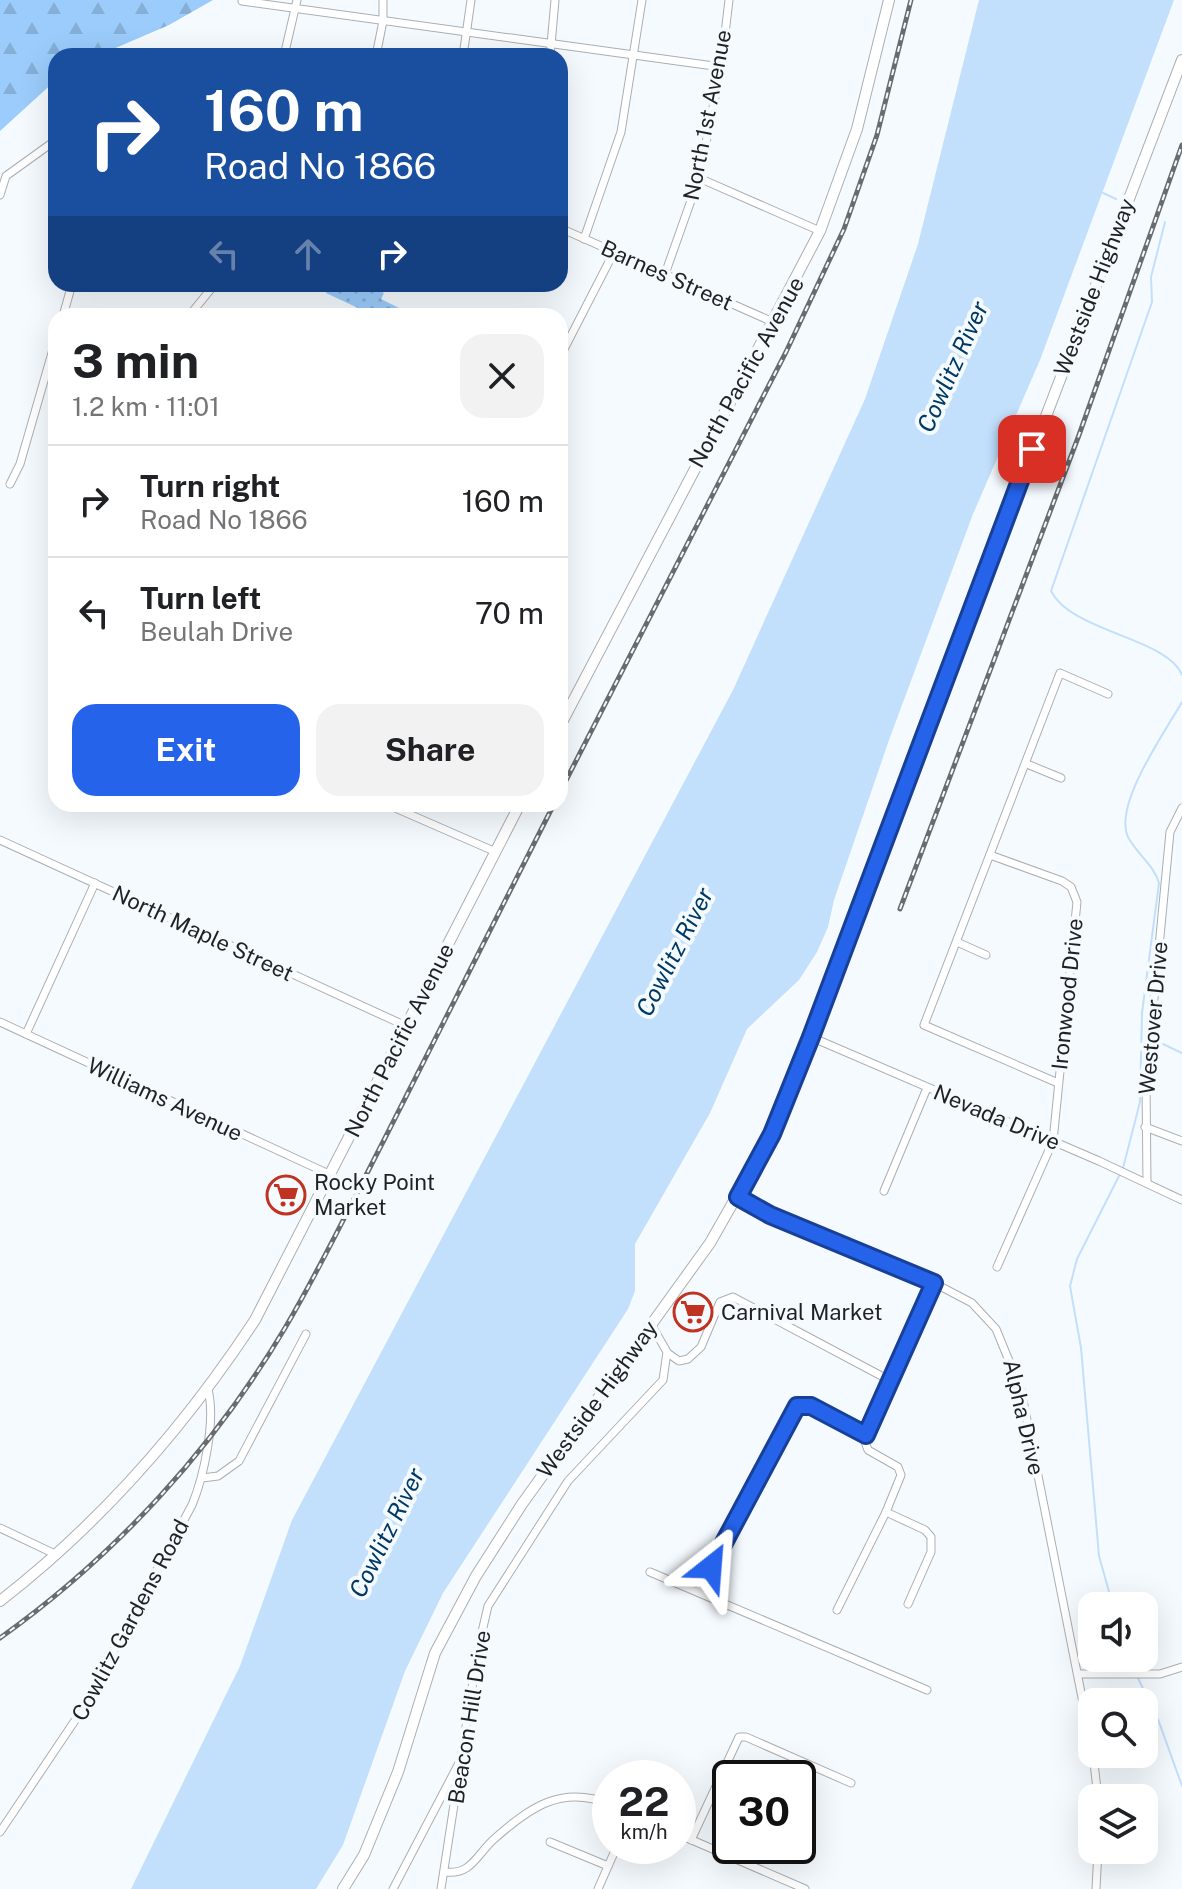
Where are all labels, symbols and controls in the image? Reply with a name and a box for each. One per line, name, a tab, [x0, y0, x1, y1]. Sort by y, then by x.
street label: North 1st Avenue	[678, 28, 736, 202]
text: 160 m	[204, 78, 364, 144]
icon: right	[72, 80, 176, 184]
text: Road No 1866	[204, 145, 436, 187]
street label: Westside Highway	[1048, 194, 1140, 379]
icon: left	[202, 232, 246, 276]
icon: ahead	[286, 232, 330, 276]
icon: right	[370, 232, 414, 276]
street label: Barnes Street	[597, 234, 737, 316]
street label: North Pacific Avenue	[683, 272, 809, 472]
water label: Cowlitz River	[911, 296, 994, 436]
text: 3 min	[72, 332, 199, 389]
button: close	[460, 334, 544, 418]
text: 1.2 km · 11:01	[72, 391, 220, 422]
pin	[998, 415, 1066, 483]
icon: arrive	[1010, 427, 1054, 471]
text: Turn right	[140, 468, 280, 504]
icon: right	[72, 479, 116, 523]
text: 160 m	[462, 483, 544, 519]
text: Road No 1866	[140, 504, 308, 535]
text: Turn left	[140, 580, 261, 616]
icon: left	[72, 591, 116, 635]
text: 70 m	[475, 595, 544, 631]
text: Beulah Drive	[140, 616, 293, 647]
button: Exit	[72, 704, 300, 796]
button: Share	[316, 704, 544, 796]
street label: North Maple Street	[108, 880, 298, 986]
water label: Cowlitz River	[630, 882, 719, 1020]
street label: Ironwood Drive	[1046, 917, 1088, 1071]
street label: North Pacific Avenue	[339, 939, 459, 1141]
street label: Westover Drive	[1133, 940, 1173, 1096]
street label: Williams Avenue	[83, 1052, 247, 1146]
street label: Nevada Drive	[930, 1079, 1064, 1155]
place label: Rocky Point Market	[314, 1169, 435, 1220]
supermarket icon: Rocky Point Market	[265, 1174, 307, 1216]
supermarket icon: Carnival Market	[672, 1291, 714, 1333]
place label: Carnival Market	[721, 1299, 882, 1325]
street label: Westside Highway	[531, 1315, 663, 1483]
street label: Alpha Drive	[998, 1357, 1050, 1477]
water label: Cowlitz River	[343, 1463, 430, 1602]
street label: Cowlitz Gardens Road	[66, 1515, 194, 1725]
position arrow	[669, 1525, 753, 1609]
map controls	[1078, 1592, 1158, 1864]
button: sound	[1078, 1592, 1158, 1672]
street label: Beacon Hill Drive	[442, 1628, 496, 1806]
button: search	[1078, 1688, 1158, 1768]
speed limit sign: 30	[712, 1760, 816, 1864]
text: 22	[619, 1778, 669, 1825]
button: layers	[1078, 1784, 1158, 1864]
text: km/h	[620, 1820, 668, 1844]

